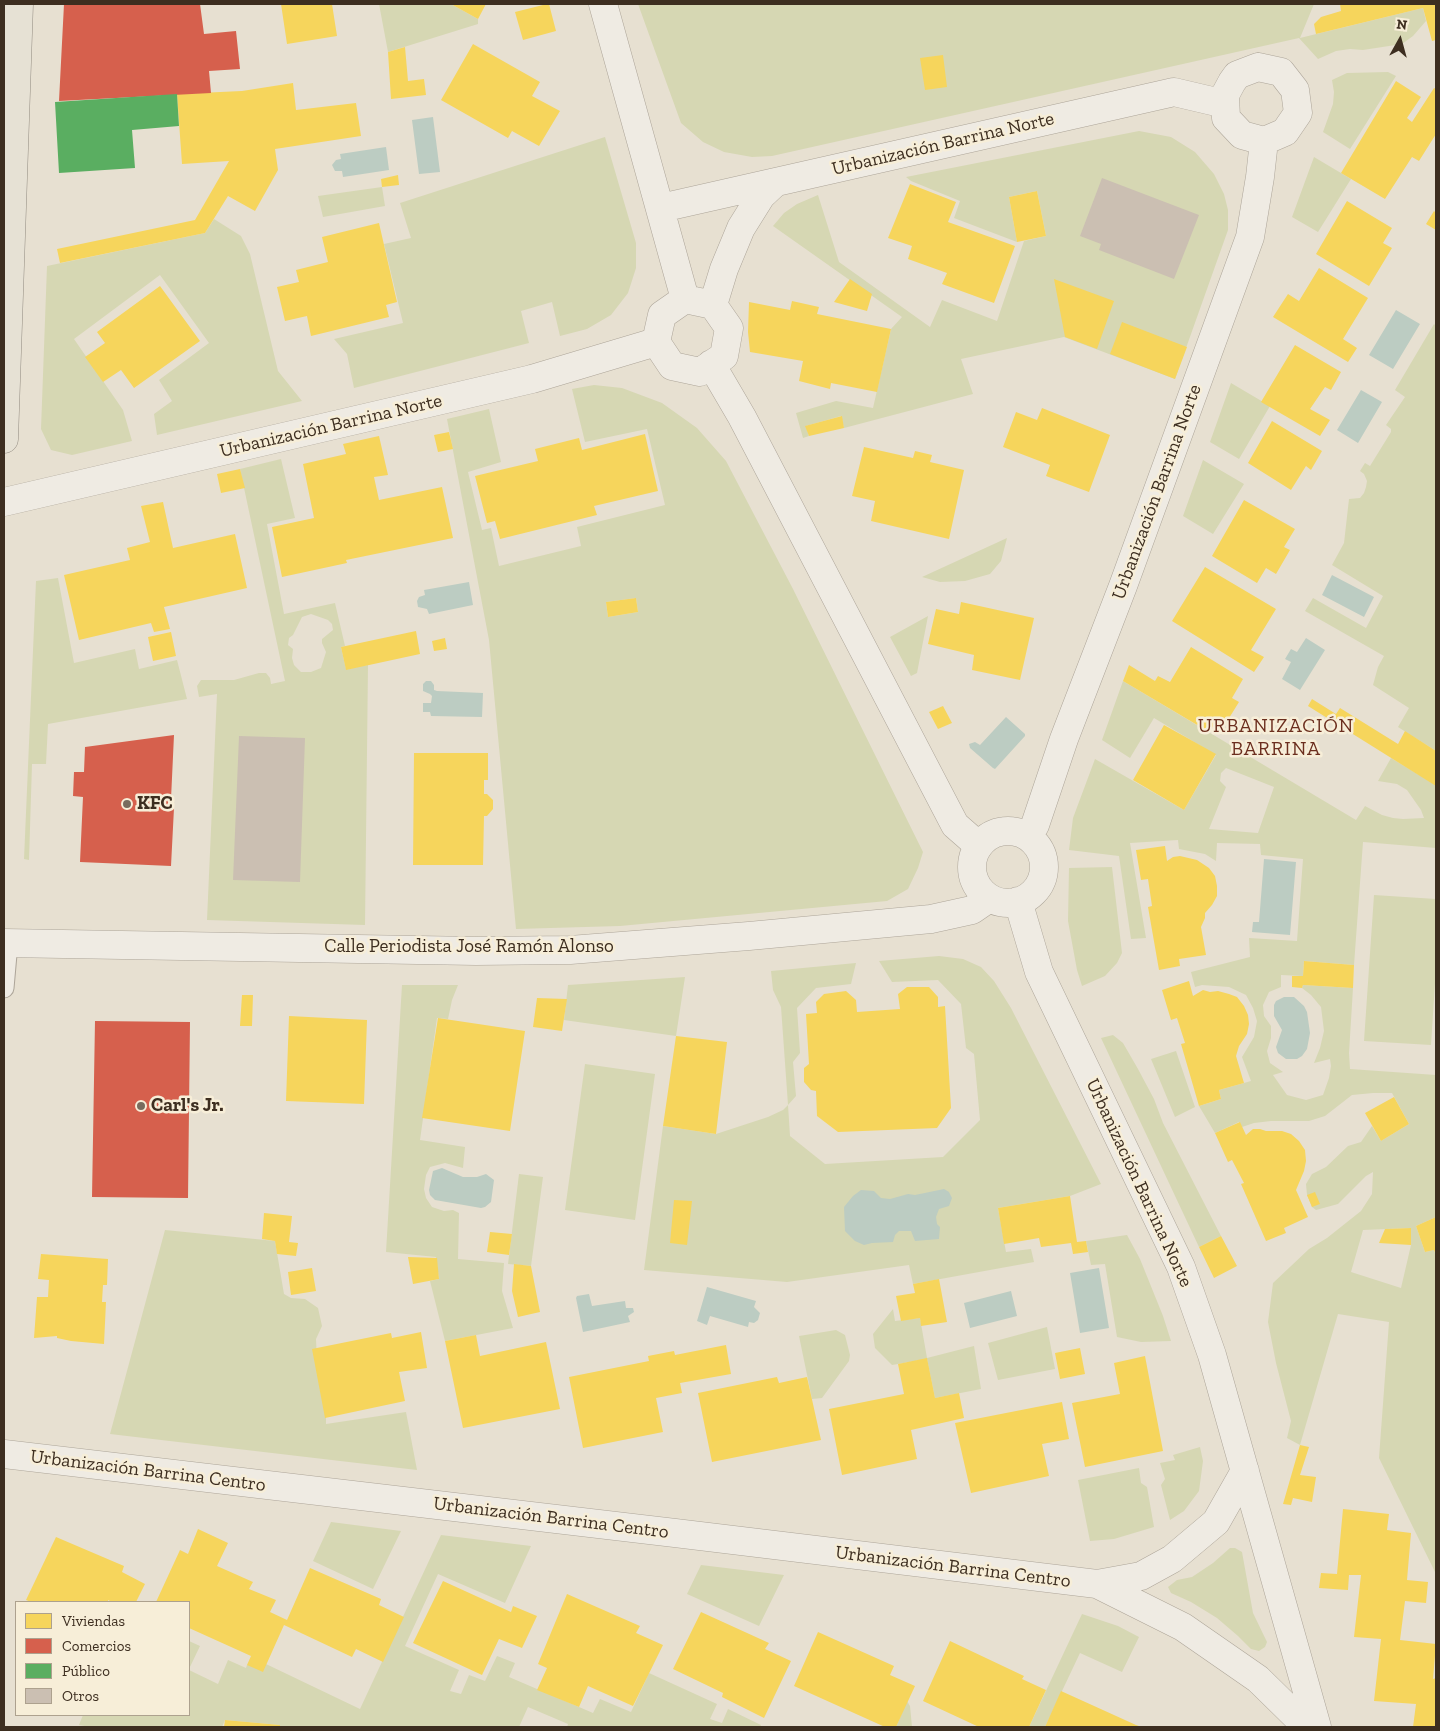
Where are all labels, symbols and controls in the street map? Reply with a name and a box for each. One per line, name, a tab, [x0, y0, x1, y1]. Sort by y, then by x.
north arrow	[1375, 15, 1425, 65]
text: N	[1396, 16, 1408, 34]
street label: Urbanización Barrina Norte	[830, 107, 1056, 181]
street label: Urbanización Barrina Norte	[1107, 381, 1207, 603]
street label: Urbanización Barrina Norte	[218, 389, 444, 463]
district label: URBANIZACIÓN BARRINA	[1196, 714, 1356, 761]
place label: KFC	[137, 793, 173, 815]
marker: KFC	[121, 798, 133, 810]
street label: Calle Periodista José Ramón Alonso	[324, 936, 614, 958]
street label: Urbanización Barrina Norte	[1081, 1075, 1197, 1291]
place label: Carl's Jr.	[151, 1095, 224, 1117]
marker: Carl's Jr.	[135, 1100, 147, 1112]
street label: Urbanización Barrina Centro	[29, 1445, 267, 1497]
street label: Urbanización Barrina Centro	[432, 1492, 670, 1544]
street label: Urbanización Barrina Centro	[834, 1541, 1072, 1593]
legend	[15, 1601, 190, 1716]
text: Viviendas	[62, 1612, 125, 1630]
text: Comercios	[62, 1637, 131, 1655]
text: Público	[62, 1662, 110, 1680]
text: Otros	[62, 1687, 99, 1705]

